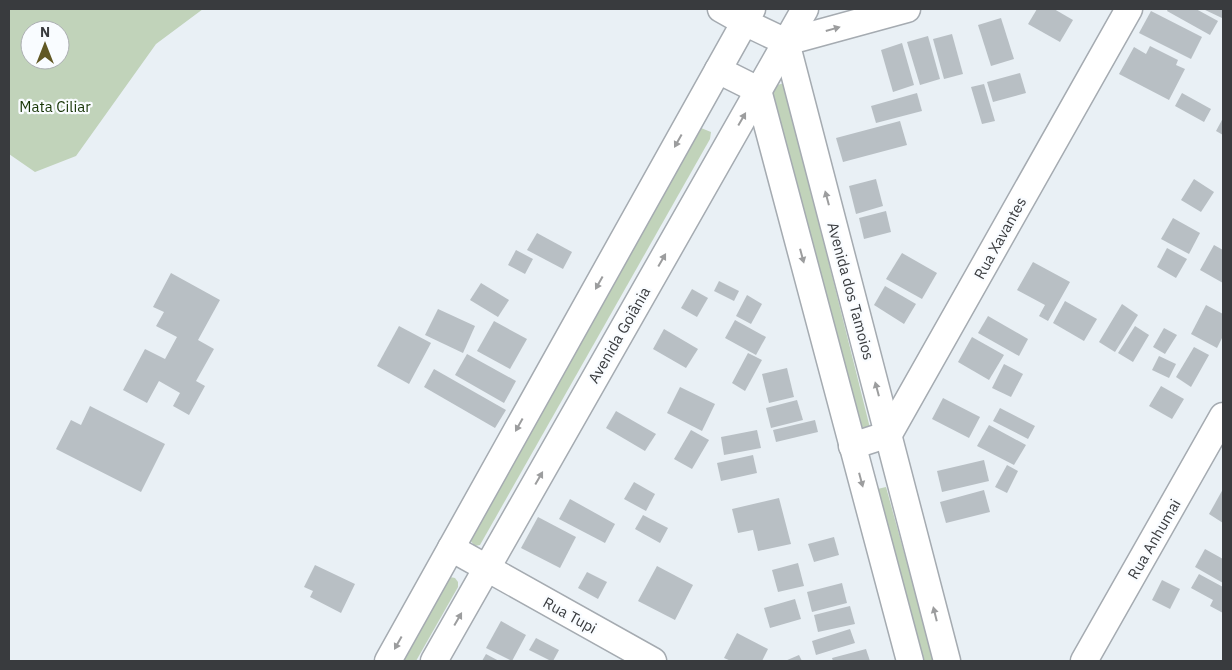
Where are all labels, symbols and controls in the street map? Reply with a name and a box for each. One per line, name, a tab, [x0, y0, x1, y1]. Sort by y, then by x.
north arrow	[20, 20, 70, 70]
text: N	[40, 23, 50, 41]
one-way arrow	[826, 25, 841, 33]
park label: Mata Ciliar	[19, 97, 91, 116]
one-way arrow	[738, 111, 746, 126]
one-way arrow	[674, 134, 682, 149]
one-way arrow	[823, 190, 831, 205]
street label: Rua Xavantes	[970, 194, 1030, 282]
street label: Avenida dos Tamoios	[823, 220, 879, 362]
one-way arrow	[798, 248, 806, 263]
one-way arrow	[658, 253, 666, 267]
one-way arrow	[594, 276, 603, 290]
street label: Avenida Goiânia	[584, 283, 654, 387]
one-way arrow	[873, 381, 881, 396]
one-way arrow	[515, 418, 524, 432]
one-way arrow	[534, 471, 543, 484]
one-way arrow	[858, 473, 866, 488]
street label: Rua Anhumai	[1123, 495, 1185, 583]
street label: Rua Tupi	[540, 593, 600, 637]
one-way arrow	[931, 606, 939, 622]
one-way arrow	[454, 612, 463, 625]
one-way arrow	[394, 636, 402, 651]

